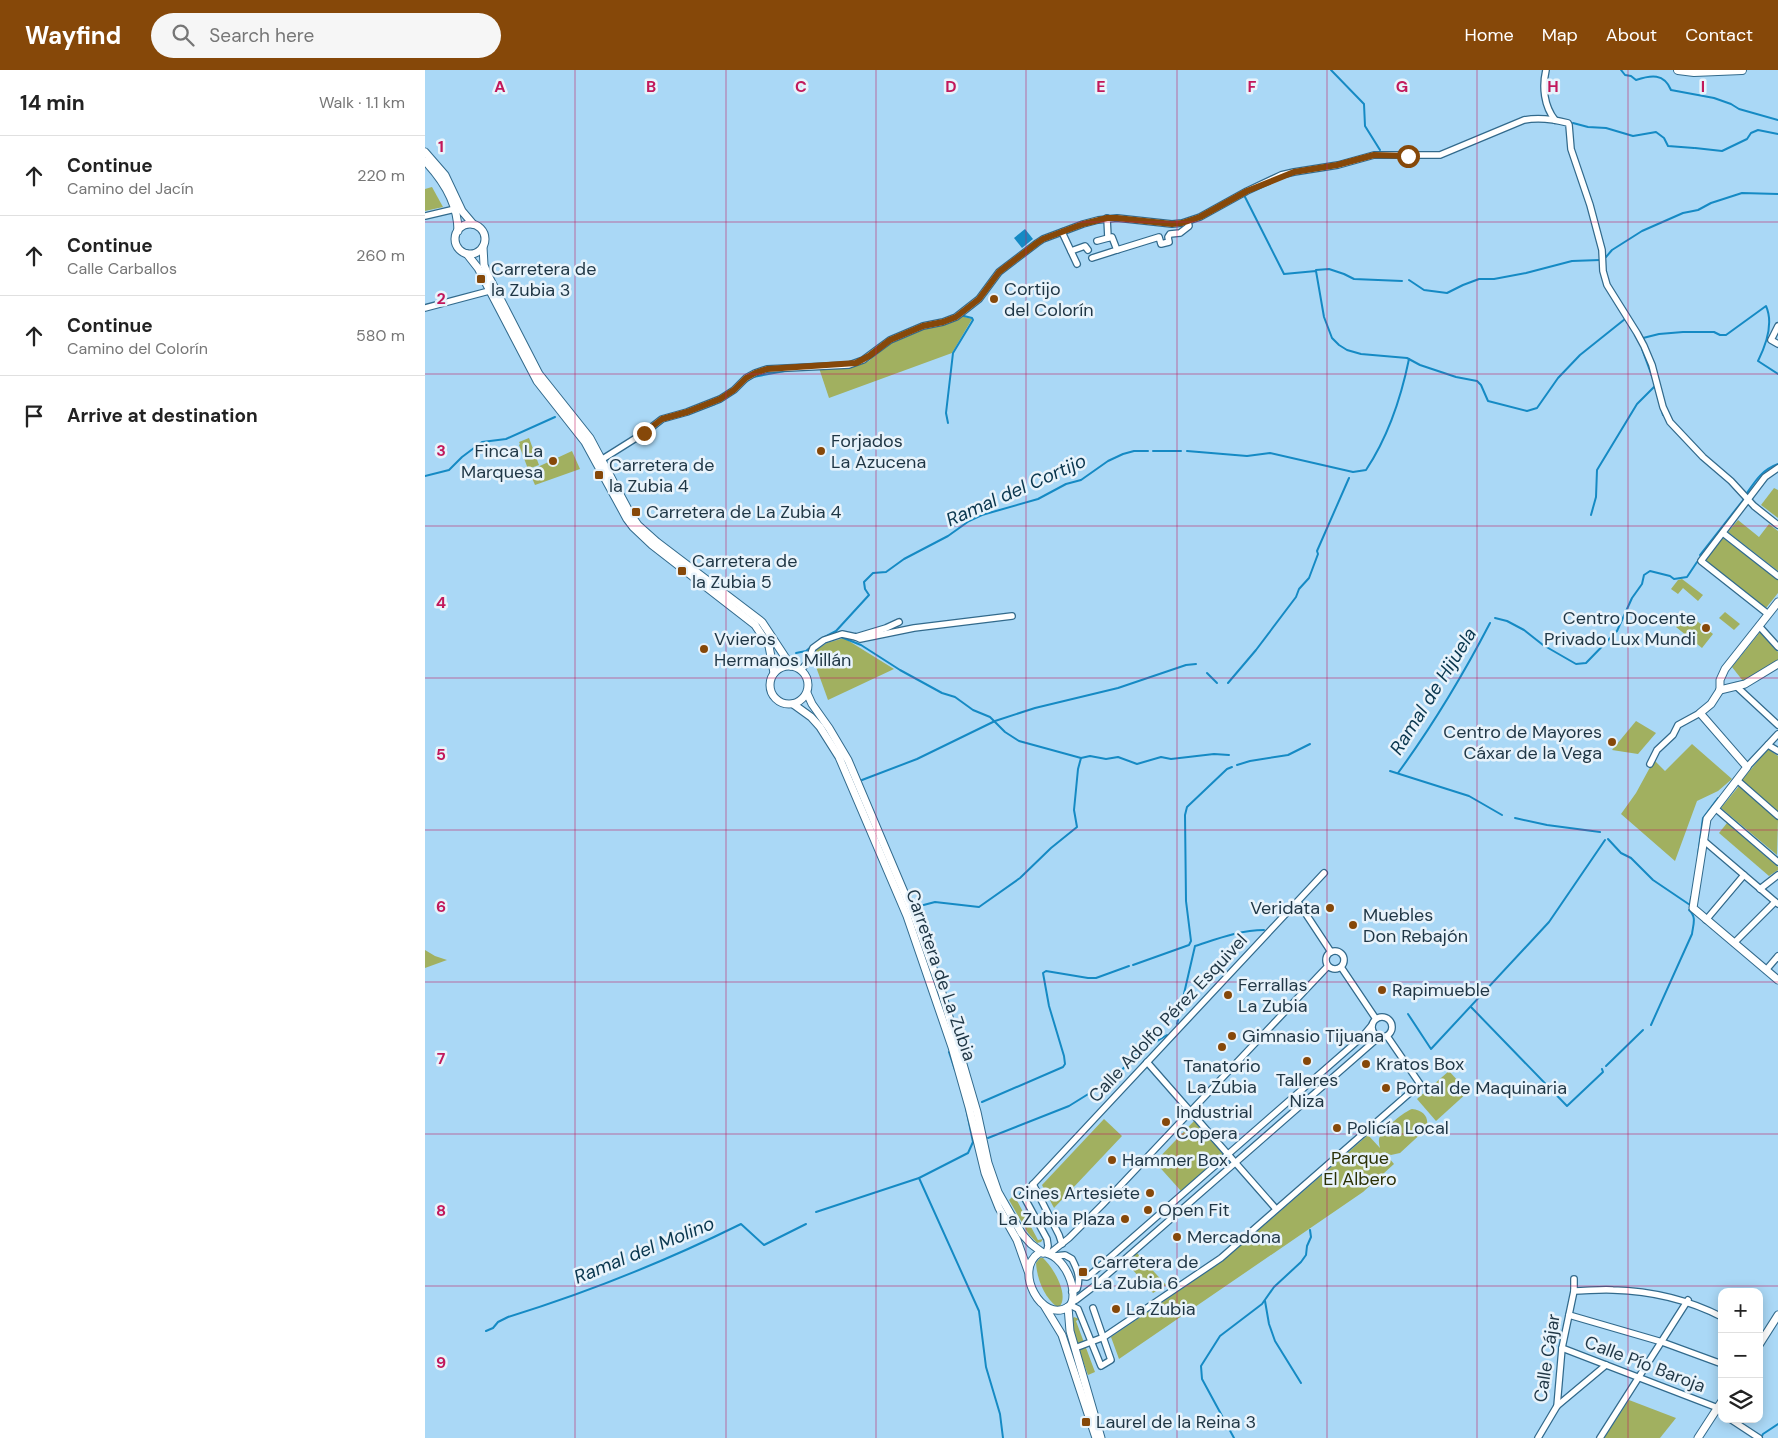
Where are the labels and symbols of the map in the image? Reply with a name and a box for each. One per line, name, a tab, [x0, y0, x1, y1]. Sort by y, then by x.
text: A	[494, 76, 506, 97]
text: B	[646, 76, 656, 97]
text: C	[795, 76, 807, 97]
text: D	[945, 76, 957, 97]
text: E	[1096, 76, 1106, 97]
text: F	[1248, 76, 1257, 97]
text: G	[1396, 76, 1408, 97]
text: H	[1547, 76, 1559, 97]
text: I	[1701, 76, 1705, 97]
text: 1	[438, 136, 444, 157]
route start	[1397, 145, 1420, 168]
place label: Carretera de la Zubia 3	[491, 257, 596, 302]
marker: Carretera de la Zubia 3	[475, 273, 487, 285]
place label: Cortijo del Colorín	[1004, 277, 1094, 322]
text: 2	[436, 288, 446, 309]
marker: Cortijo del Colorín	[988, 293, 1000, 305]
route end	[633, 422, 656, 445]
place label: Forjados La Azucena	[831, 429, 926, 474]
place label: Finca La Marquesa	[461, 439, 543, 484]
text: 3	[436, 440, 446, 461]
marker: Forjados La Azucena	[815, 445, 827, 457]
water label: Ramal del Cortijo	[942, 448, 1090, 532]
place label: Carretera de la Zubia 4	[609, 453, 714, 498]
marker: Finca La Marquesa	[547, 455, 559, 467]
marker: Carretera de la Zubia 4	[593, 469, 605, 481]
place label: Carretera de La Zubia 4	[646, 500, 841, 524]
marker: Carretera de La Zubia 4	[630, 506, 642, 518]
place label: Carretera de la Zubia 5	[692, 549, 797, 594]
marker: Carretera de la Zubia 5	[676, 565, 688, 577]
text: 4	[436, 592, 446, 613]
place label: Centro Docente Privado Lux Mundi	[1544, 606, 1696, 651]
marker: Centro Docente Privado Lux Mundi	[1700, 622, 1712, 634]
water label: Ramal de Hijuela	[1384, 623, 1482, 759]
place label: Vvieros Hermanos Millán	[714, 627, 851, 672]
marker: Vvieros Hermanos Millán	[698, 643, 710, 655]
place label: Centro de Mayores Cáxar de la Vega	[1443, 720, 1602, 765]
marker: Centro de Mayores Cáxar de la Vega	[1606, 736, 1618, 748]
text: 5	[436, 744, 446, 765]
street label: Carretera de La Zubia	[900, 886, 982, 1064]
text: 6	[436, 896, 446, 917]
place label: Veridata	[1250, 896, 1320, 920]
marker: Veridata	[1324, 902, 1336, 914]
place label: Muebles Don Rebajón	[1363, 903, 1468, 948]
marker: Muebles Don Rebajón	[1347, 919, 1359, 931]
street label: Calle Adolfo Pérez Esquivel	[1083, 928, 1253, 1108]
place label: Ferrallas La Zubia	[1238, 973, 1308, 1018]
place label: Rapimueble	[1392, 978, 1490, 1002]
marker: Rapimueble	[1376, 984, 1388, 996]
marker: Ferrallas La Zubia	[1222, 989, 1234, 1001]
place label: Gimnasio Tijuana	[1242, 1024, 1384, 1048]
marker: Gimnasio Tijuana	[1226, 1030, 1238, 1042]
marker: Tanatorio La Zubia	[1216, 1041, 1228, 1053]
text: 7	[437, 1048, 446, 1069]
place label: Kratos Box	[1376, 1052, 1464, 1076]
place label: Tanatorio La Zubia	[1183, 1054, 1261, 1099]
marker: Talleres Niza	[1301, 1055, 1313, 1067]
marker: Kratos Box	[1360, 1058, 1372, 1070]
place label: Talleres Niza	[1276, 1068, 1338, 1113]
place label: Portal de Maquinaria	[1396, 1076, 1567, 1100]
marker: Portal de Maquinaria	[1380, 1082, 1392, 1094]
place label: Industrial Copera	[1176, 1100, 1253, 1145]
marker: Industrial Copera	[1160, 1116, 1172, 1128]
place label: Policía Local	[1347, 1116, 1449, 1140]
marker: Policía Local	[1331, 1122, 1343, 1134]
park label: Parque El Albero	[1323, 1146, 1397, 1191]
place label: Hammer Box	[1122, 1148, 1228, 1172]
marker: Hammer Box	[1106, 1154, 1118, 1166]
place label: Cines Artesiete	[1012, 1181, 1140, 1205]
marker: Cines Artesiete	[1144, 1187, 1156, 1199]
place label: Open Fit	[1158, 1198, 1230, 1222]
text: 8	[436, 1200, 446, 1221]
marker: Open Fit	[1142, 1204, 1154, 1216]
place label: La Zubia Plaza	[998, 1207, 1115, 1231]
water label: Ramal del Molino	[570, 1210, 718, 1290]
marker: La Zubia Plaza	[1119, 1213, 1131, 1225]
place label: Mercadona	[1187, 1225, 1281, 1249]
marker: Mercadona	[1171, 1231, 1183, 1243]
place label: Carretera de La Zubia 6	[1093, 1250, 1198, 1295]
marker: Carretera de La Zubia 6	[1077, 1266, 1089, 1278]
place label: La Zubia	[1126, 1297, 1196, 1321]
marker: La Zubia	[1110, 1303, 1122, 1315]
street label: Calle Cájar	[1528, 1312, 1566, 1404]
street label: Calle Pío Baroja	[1581, 1330, 1709, 1398]
text: 9	[436, 1352, 446, 1373]
place label: Laurel de la Reina 3	[1096, 1410, 1256, 1434]
marker: Laurel de la Reina 3	[1080, 1416, 1092, 1428]

